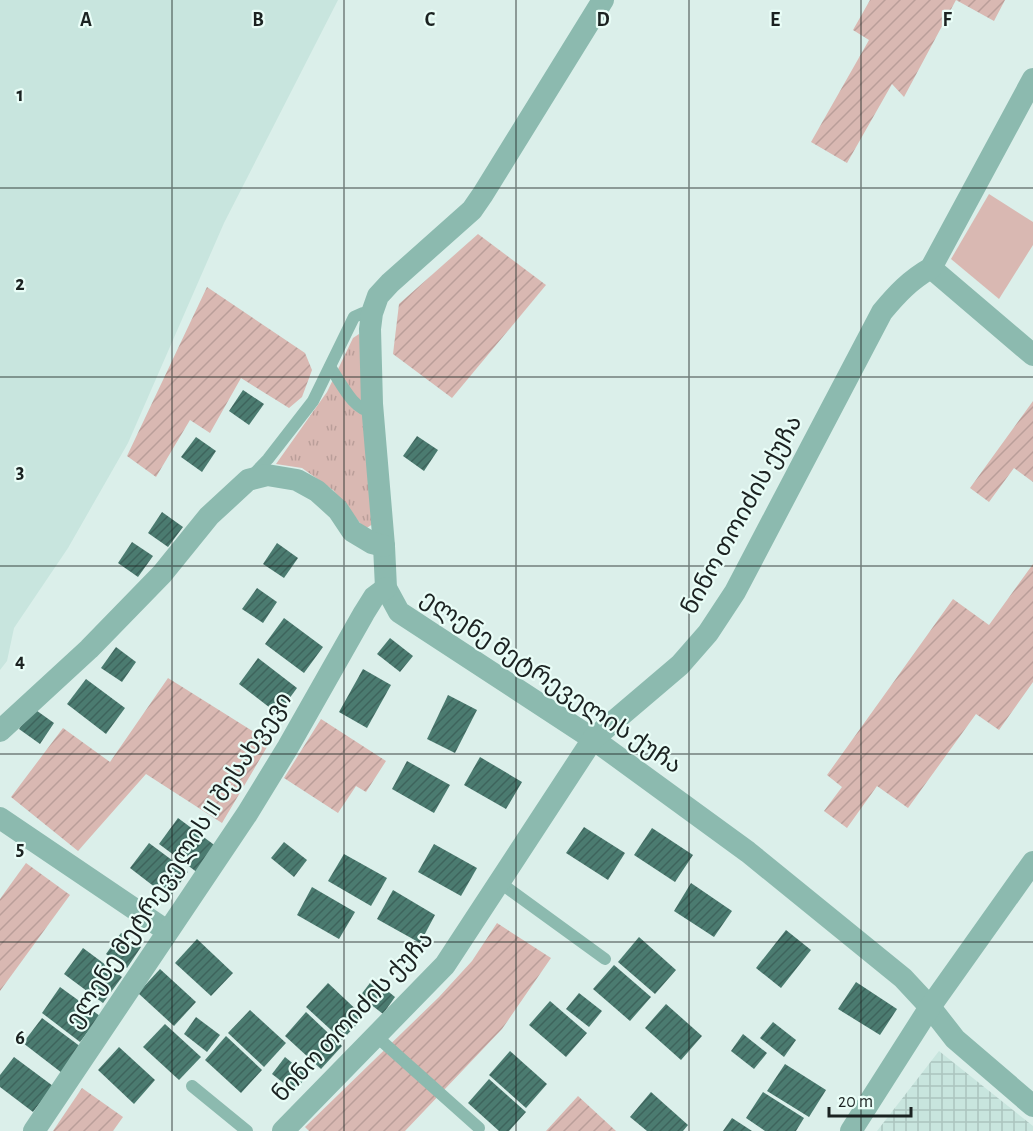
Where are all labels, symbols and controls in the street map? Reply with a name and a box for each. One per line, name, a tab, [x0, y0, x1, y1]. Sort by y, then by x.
text: A	[80, 10, 92, 30]
text: B	[252, 10, 264, 30]
text: C	[425, 10, 436, 30]
text: D	[596, 10, 610, 30]
text: E	[770, 10, 780, 30]
text: F	[942, 10, 952, 30]
text: 1	[16, 85, 24, 105]
text: 2	[15, 274, 25, 294]
street label: ნინო თოიძის ქუჩა	[677, 412, 807, 619]
text: 3	[16, 462, 24, 482]
street label: ელენე მეტრეველის ქუჩა	[416, 586, 686, 779]
text: 4	[15, 651, 25, 671]
street label: ელენე მეტრეველის II შესახვევი	[61, 688, 297, 1033]
text: 5	[16, 839, 24, 859]
street label: ნინო თოიძის ქუჩა	[268, 927, 439, 1107]
text: 6	[15, 1028, 25, 1048]
scale bar	[829, 1080, 912, 1118]
text: 20 m	[838, 1093, 873, 1111]

